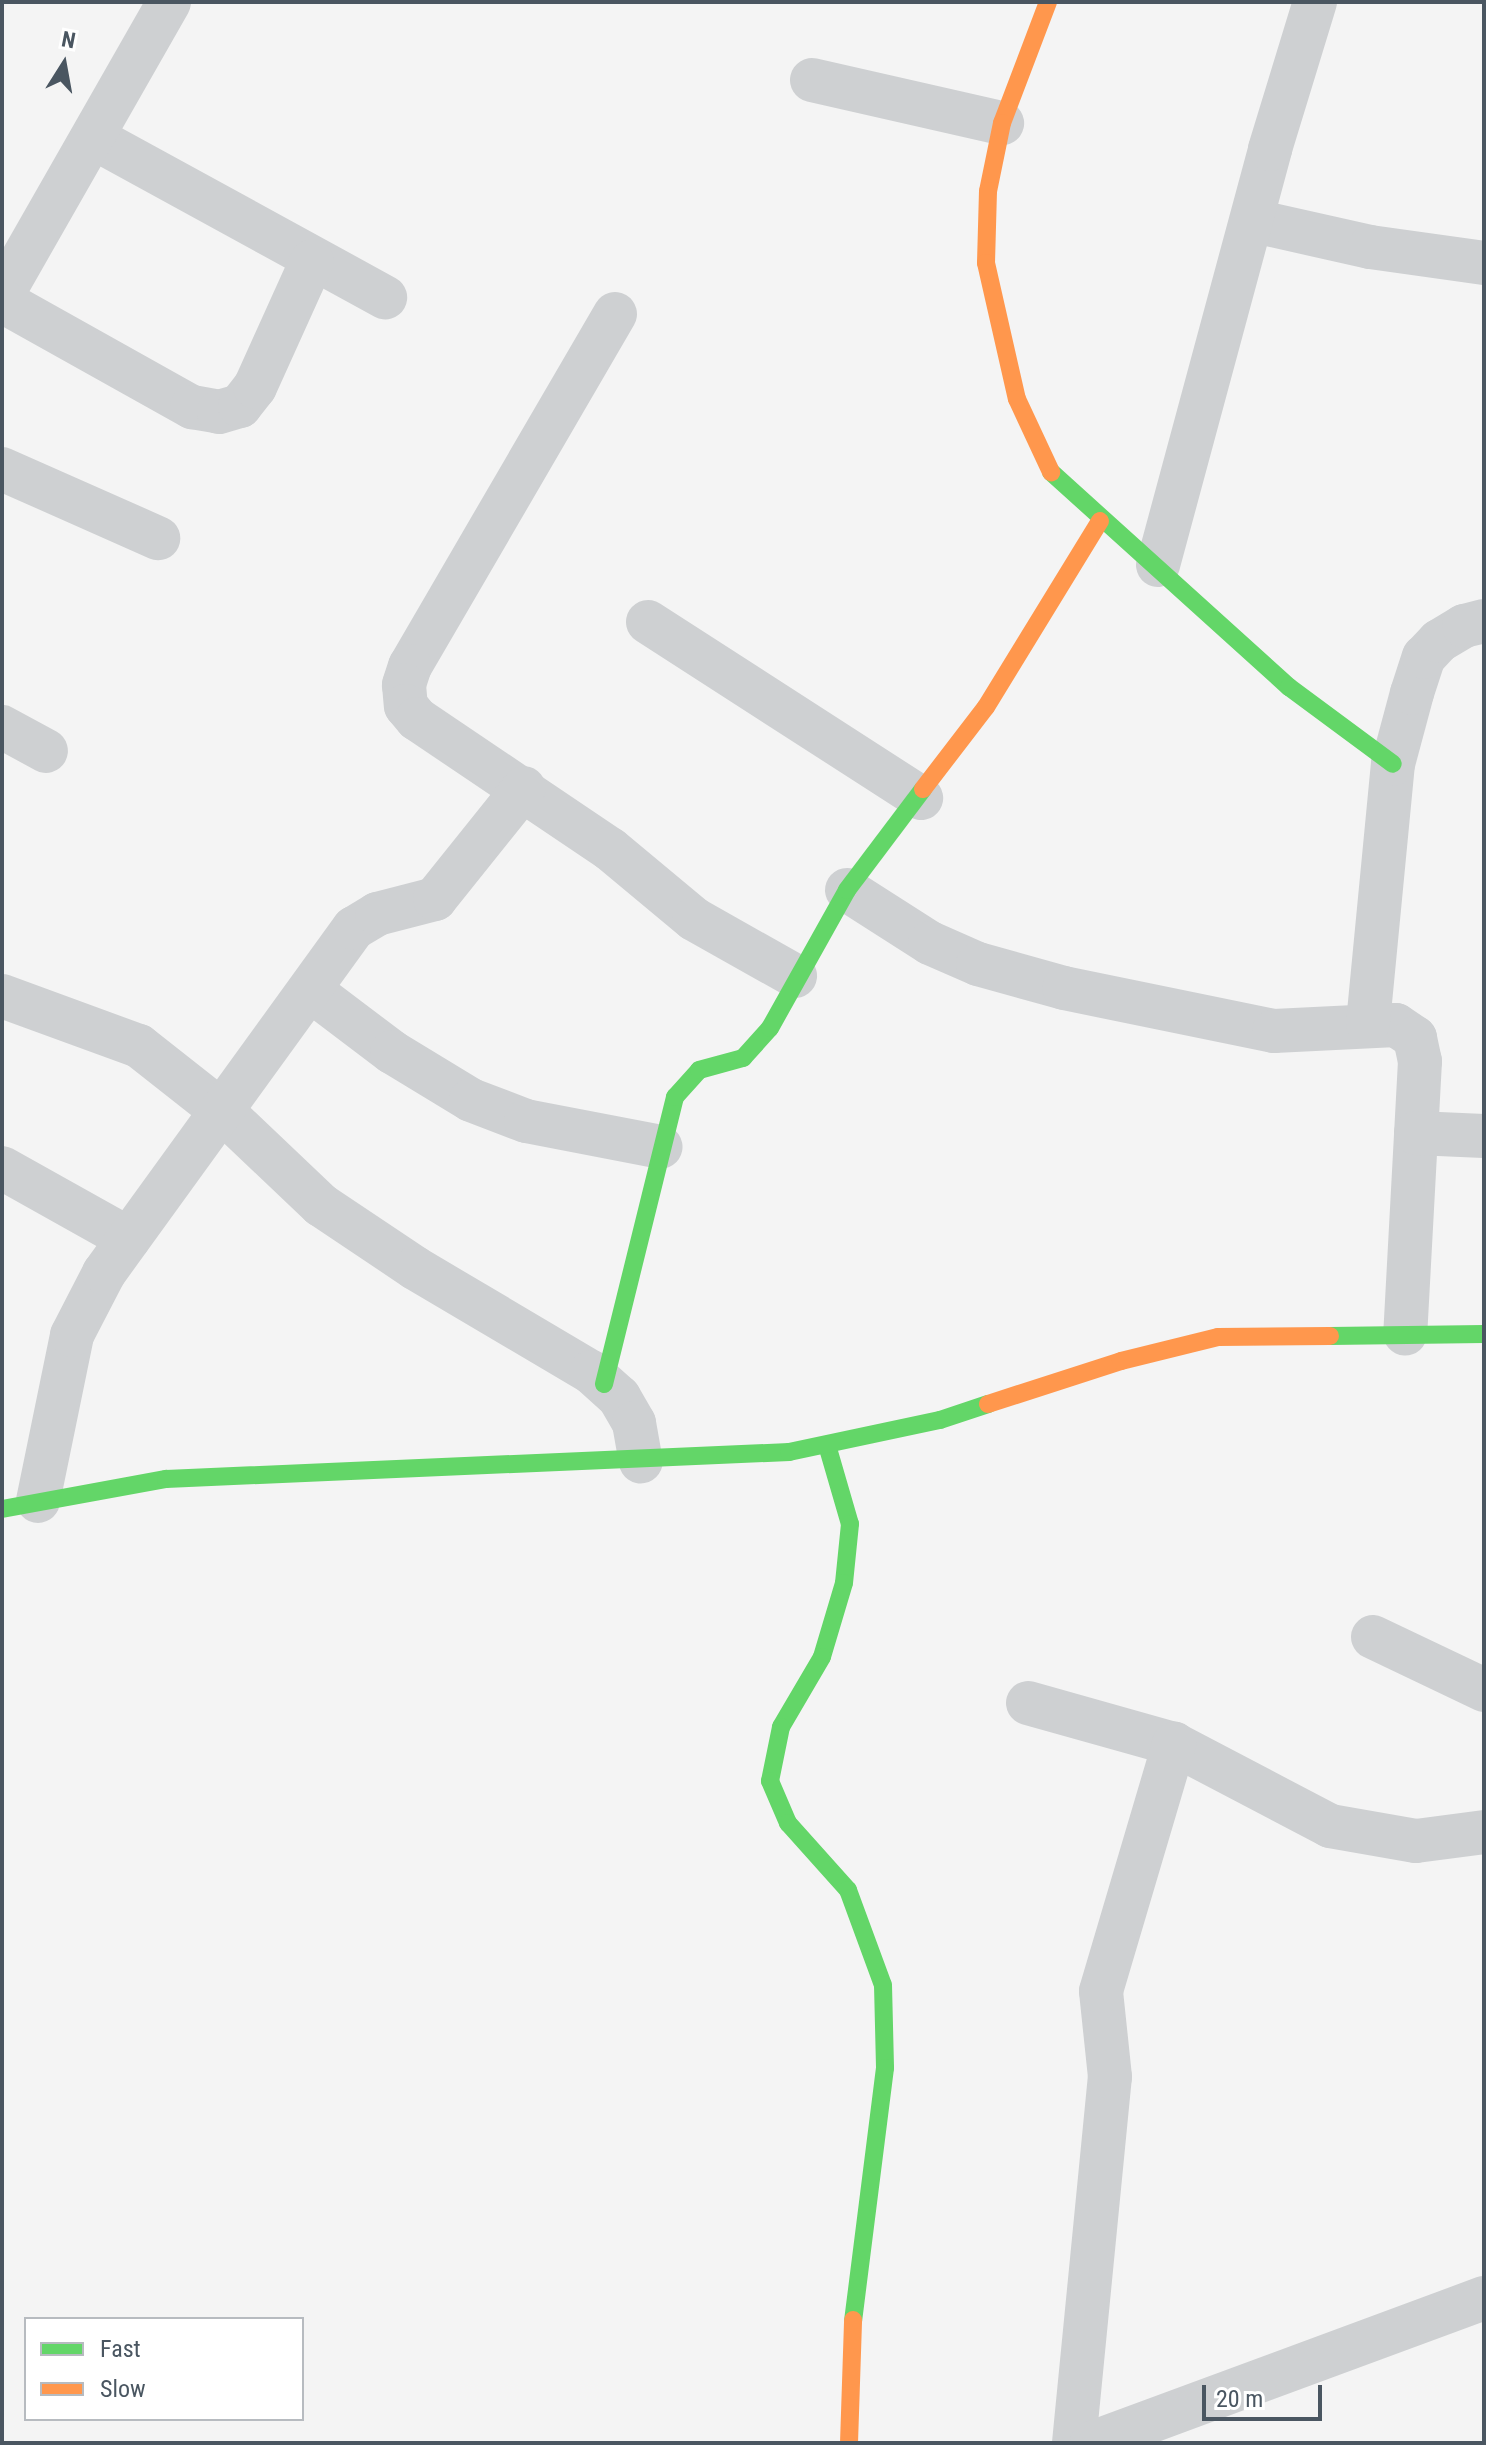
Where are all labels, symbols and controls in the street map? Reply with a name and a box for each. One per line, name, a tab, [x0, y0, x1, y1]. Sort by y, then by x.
north arrow	[24, 24, 104, 104]
text: N	[60, 26, 78, 54]
legend	[24, 2317, 304, 2421]
text: Fast	[100, 2335, 141, 2363]
scale bar	[1206, 2369, 1326, 2419]
text: Slow	[100, 2375, 146, 2403]
text: 20 m	[1216, 2385, 1263, 2413]

